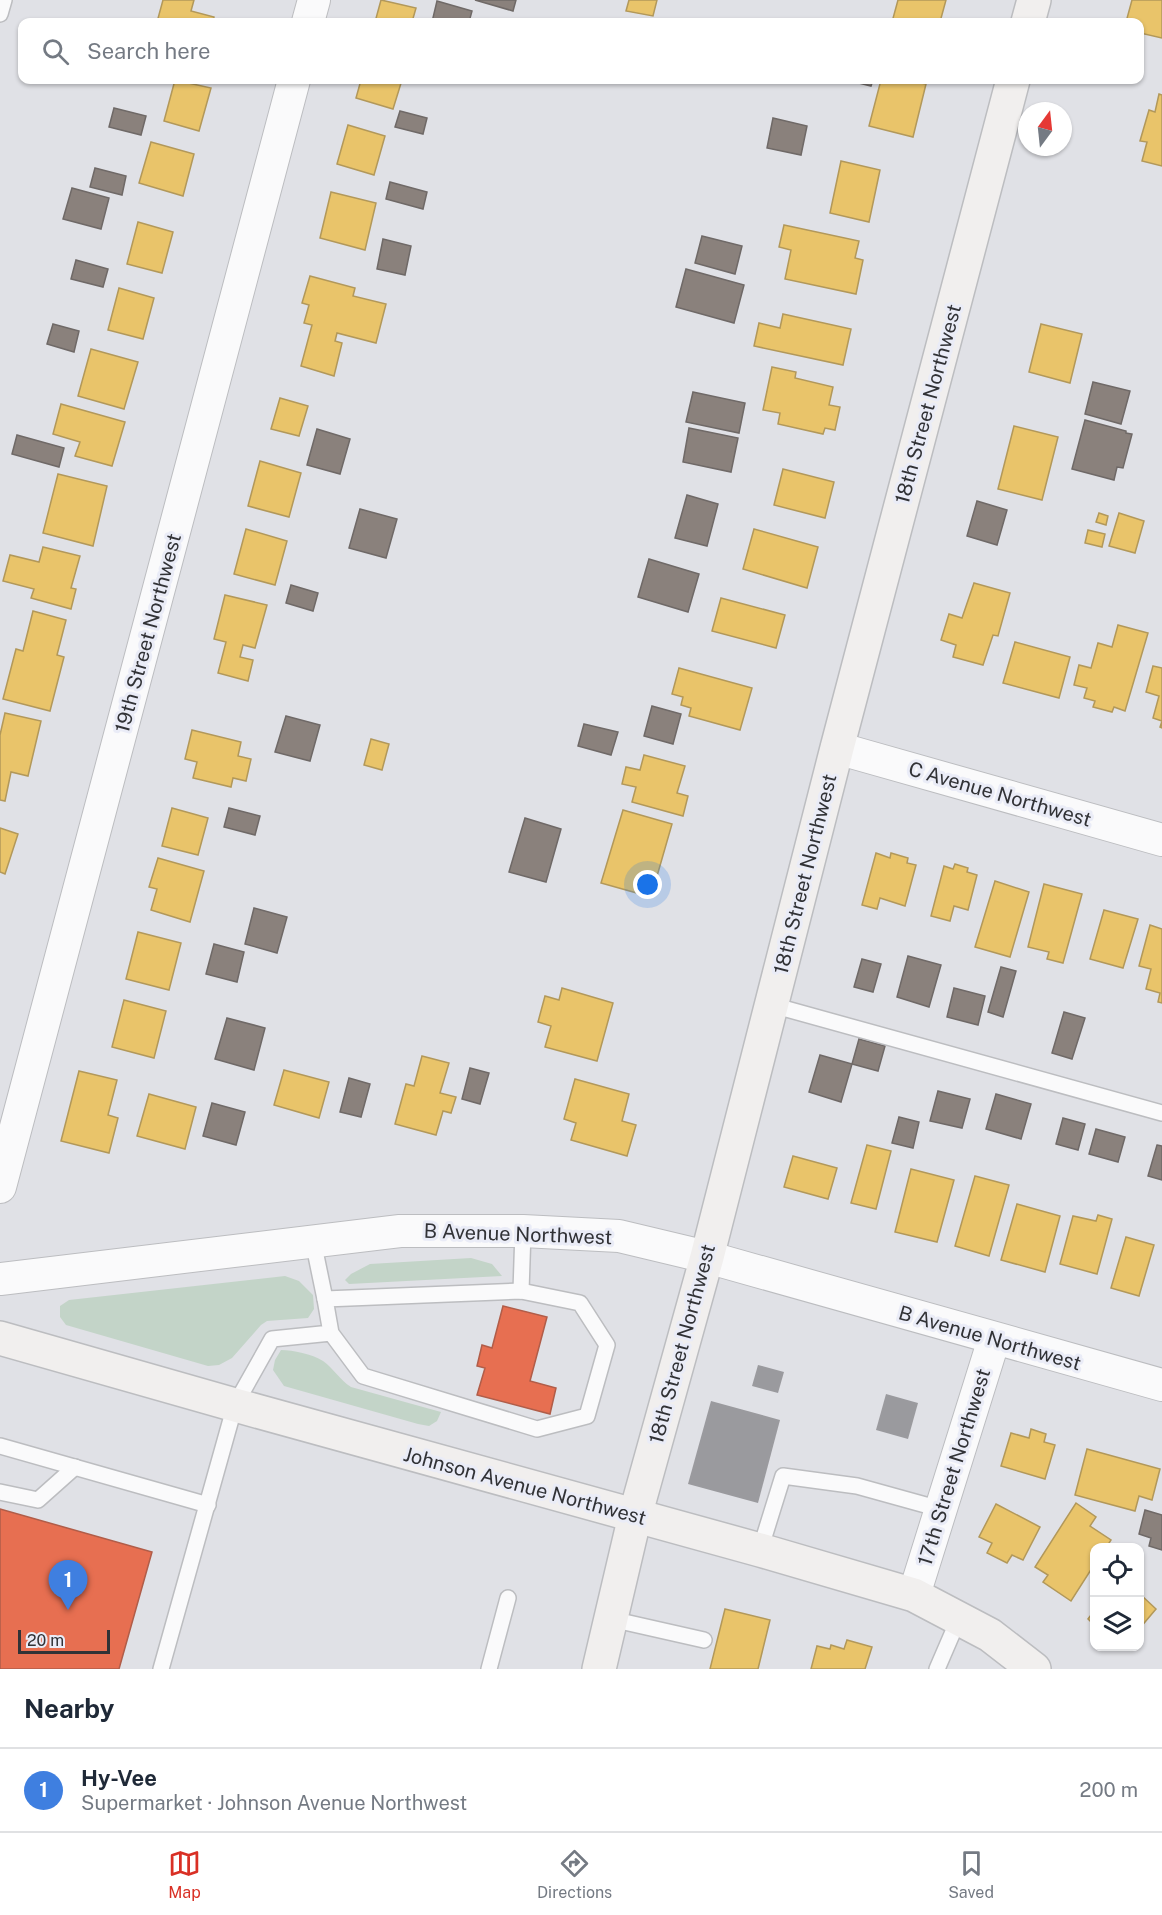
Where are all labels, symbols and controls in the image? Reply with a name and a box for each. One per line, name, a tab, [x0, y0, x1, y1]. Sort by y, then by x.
search box	[18, 18, 1144, 84]
icon: search	[39, 35, 72, 68]
text: Search here	[87, 38, 211, 64]
north arrow	[1018, 102, 1072, 156]
street label: 18th Street Northwest	[890, 302, 966, 506]
street label: 19th Street Northwest	[110, 531, 186, 735]
street label: C Avenue Northwest	[906, 756, 1094, 832]
street label: 18th Street Northwest	[768, 771, 842, 977]
your location	[633, 870, 662, 899]
street label: B Avenue Northwest	[423, 1219, 613, 1249]
street label: 18th Street Northwest	[644, 1242, 720, 1446]
street label: B Avenue Northwest	[896, 1300, 1084, 1376]
street label: 17th Street Northwest	[913, 1366, 995, 1568]
street label: Johnson Avenue Northwest	[401, 1442, 649, 1530]
map controls	[1090, 1543, 1144, 1651]
button: locate	[1090, 1543, 1144, 1597]
pin: 1	[48, 1560, 88, 1610]
button: layers	[1090, 1597, 1144, 1651]
scale bar	[18, 1627, 110, 1654]
text: 20 m	[27, 1631, 64, 1650]
text: Nearby	[24, 1693, 114, 1724]
text: Hy-Vee	[81, 1765, 157, 1791]
text: 1	[39, 1778, 48, 1802]
text: 200 m	[1080, 1778, 1138, 1802]
text: Supermarket · Johnson Avenue Northwest	[81, 1791, 467, 1815]
tab: Map	[168, 1847, 201, 1902]
tab: Directions	[537, 1847, 612, 1902]
tab: Saved	[948, 1847, 994, 1902]

